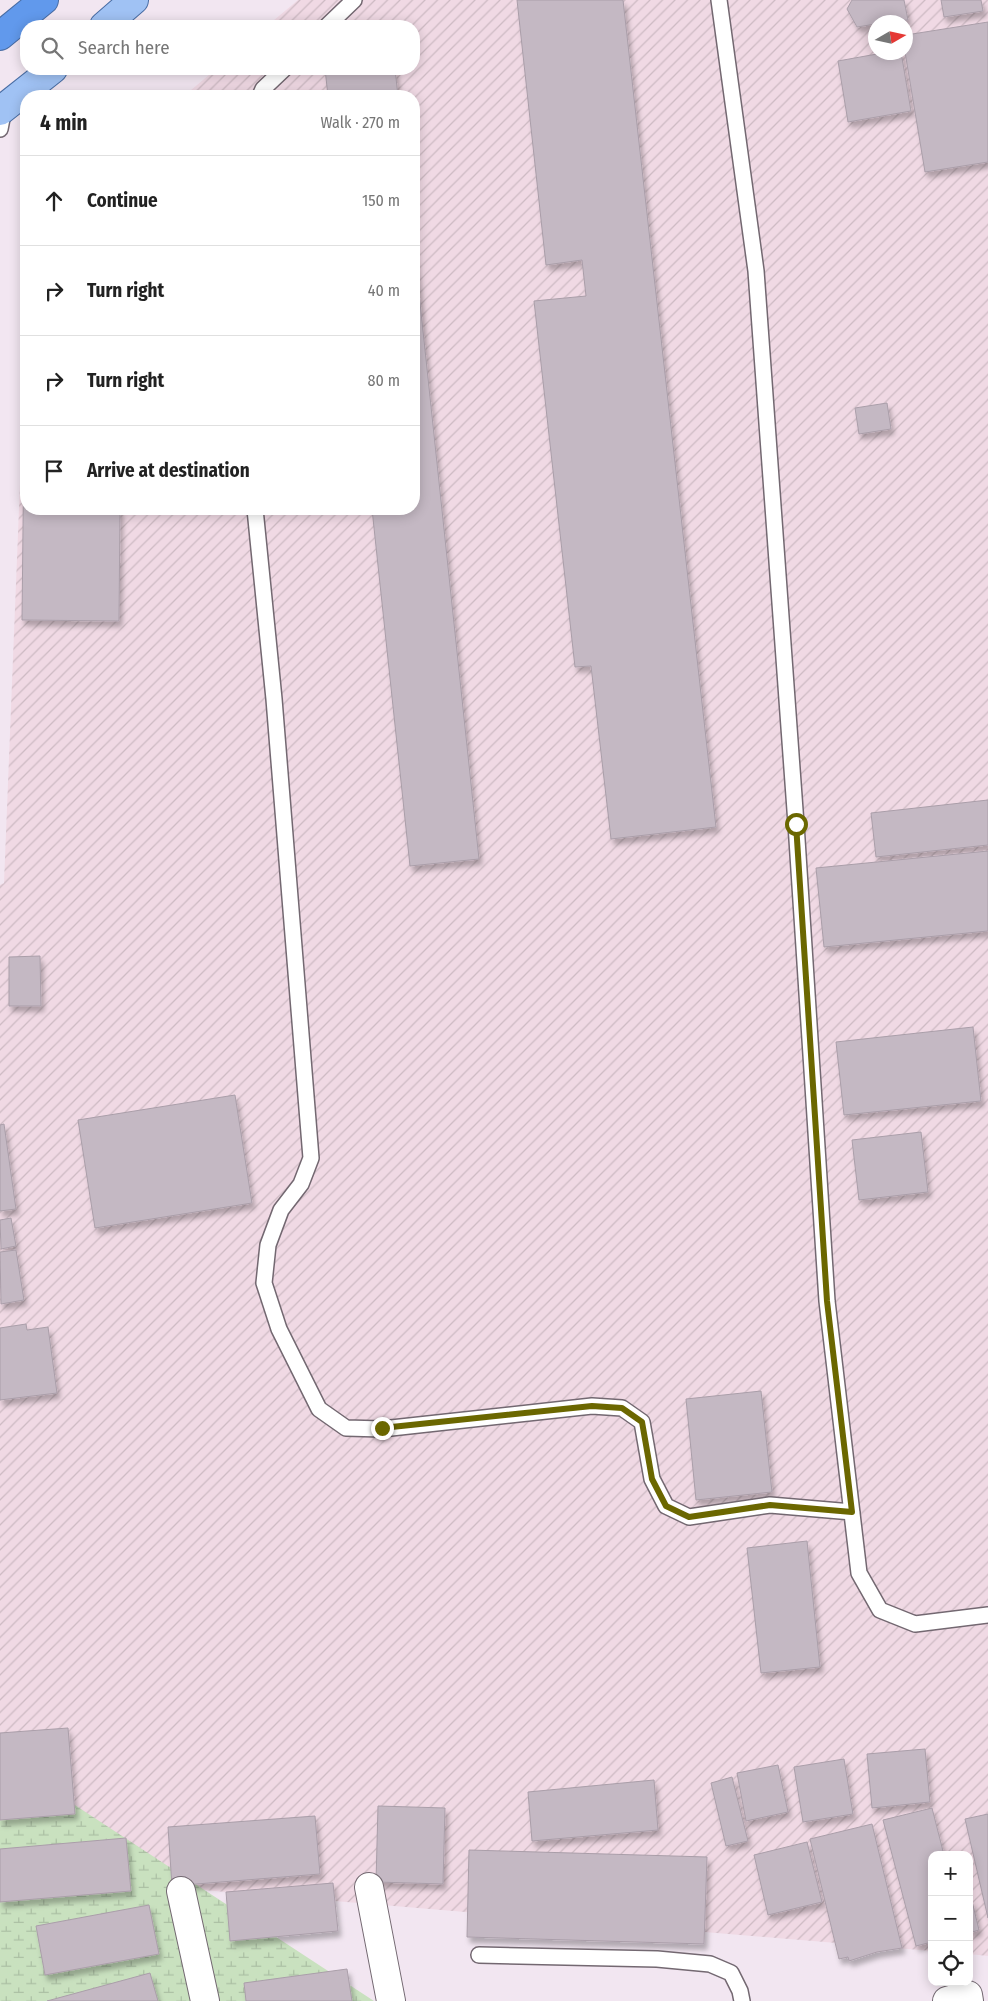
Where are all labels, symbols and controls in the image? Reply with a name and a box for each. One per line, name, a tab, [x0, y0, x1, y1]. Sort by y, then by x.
north arrow	[868, 15, 913, 60]
search box	[20, 20, 420, 75]
icon: search	[38, 34, 66, 62]
text: Search here	[78, 36, 170, 59]
text: 4 min	[40, 110, 88, 136]
text: Walk · 270 m	[321, 113, 400, 132]
icon: ahead	[40, 187, 68, 215]
text: Continue	[87, 189, 158, 212]
text: 150 m	[362, 191, 400, 210]
icon: right	[40, 277, 68, 305]
text: Turn right	[87, 279, 164, 302]
text: 40 m	[368, 281, 400, 300]
icon: right	[40, 367, 68, 395]
text: Turn right	[87, 369, 164, 392]
text: 80 m	[368, 371, 400, 390]
icon: arrive	[40, 457, 68, 485]
text: Arrive at destination	[87, 459, 250, 482]
route start	[785, 813, 808, 836]
route end	[371, 1417, 394, 1440]
map controls	[928, 1851, 973, 1986]
button: +	[928, 1851, 973, 1896]
button: −	[928, 1896, 973, 1941]
button: locate	[928, 1941, 973, 1986]

